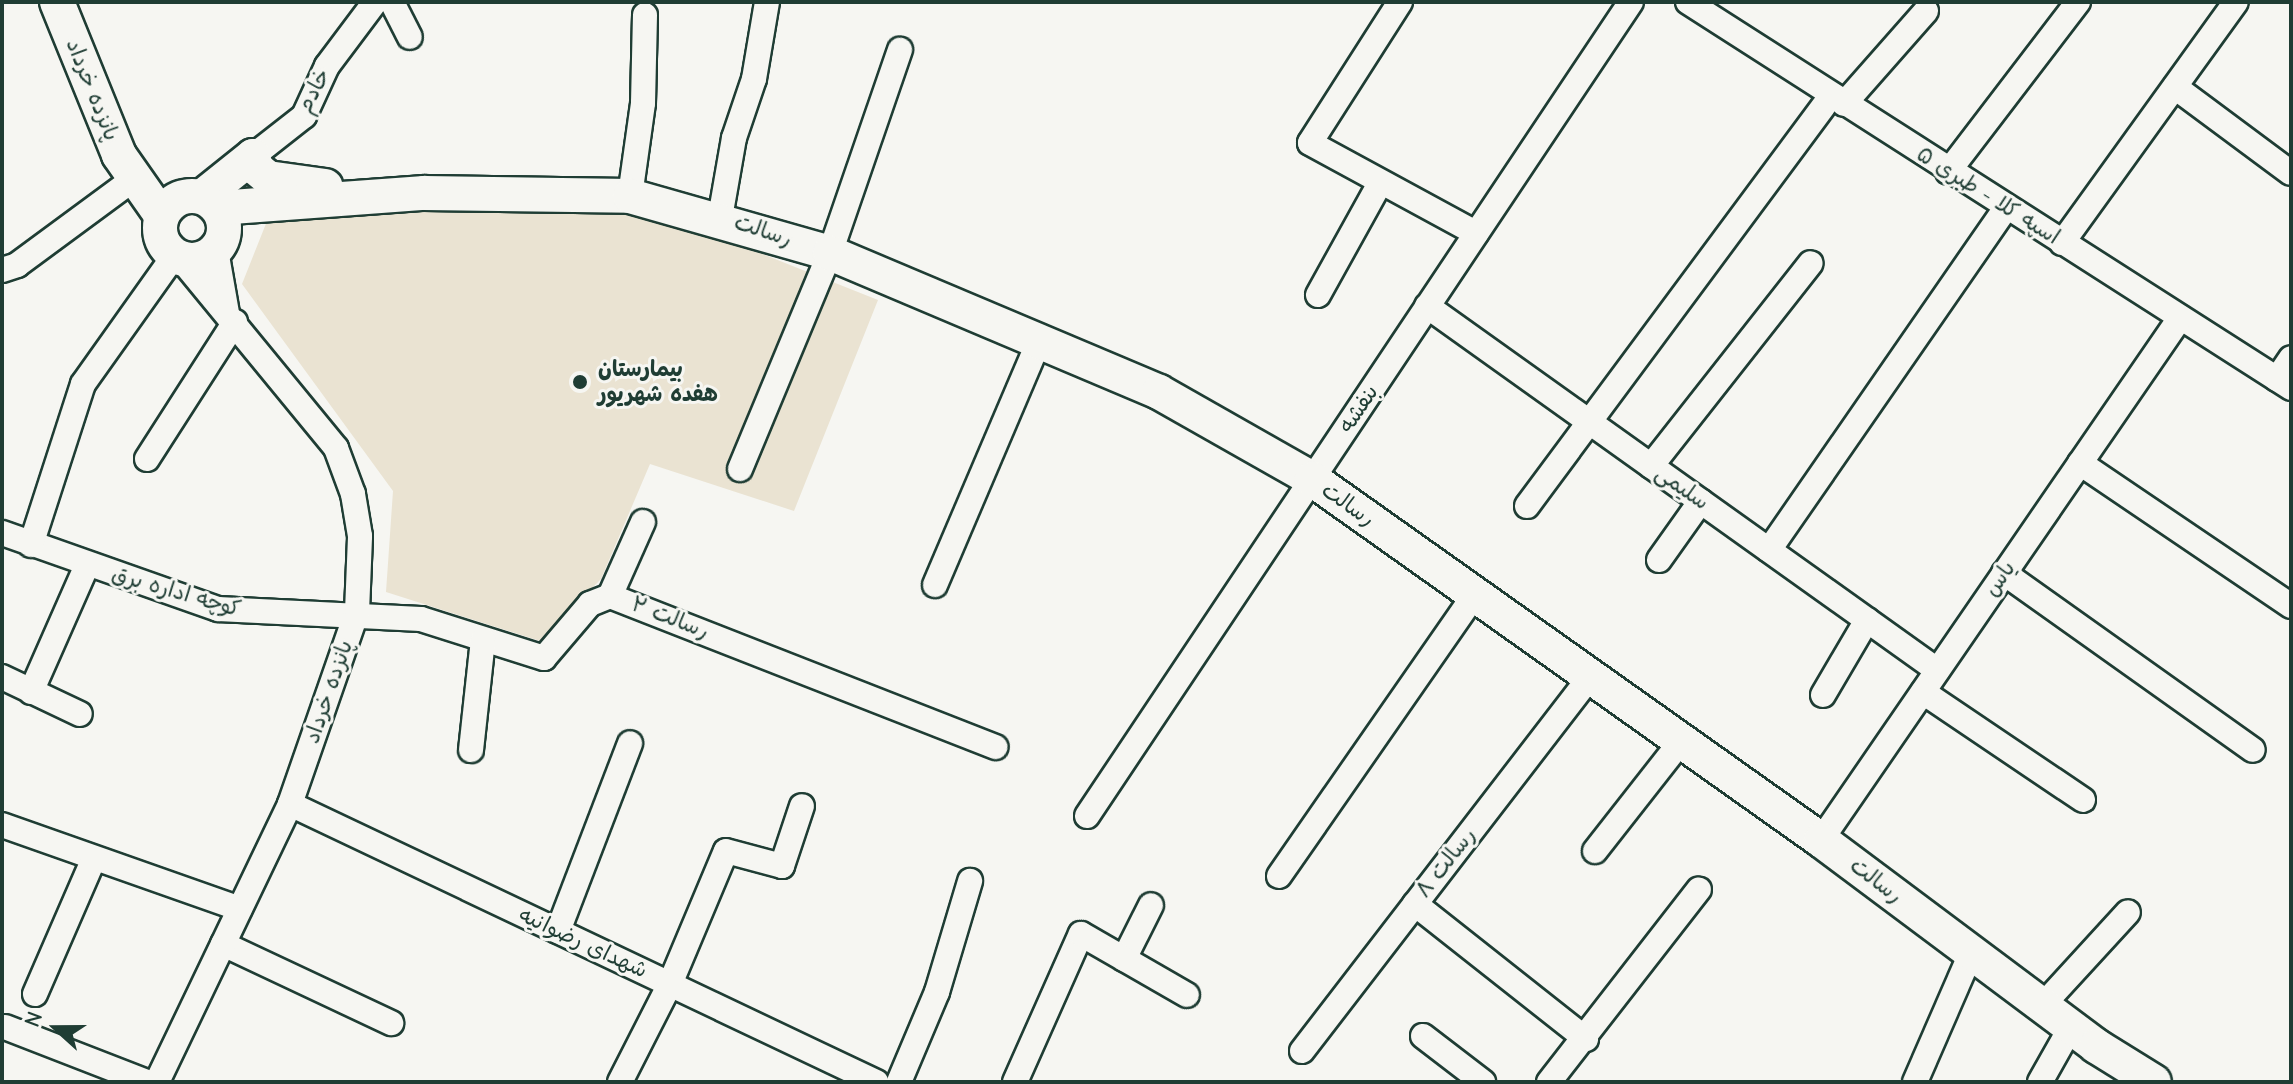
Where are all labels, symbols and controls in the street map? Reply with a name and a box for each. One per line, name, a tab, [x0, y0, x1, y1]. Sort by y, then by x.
street label: پانزده خرداد	[60, 35, 124, 145]
street label: خادم	[291, 64, 337, 118]
street label: اسپه کلا - طبری ۵	[1911, 141, 2065, 251]
street label: رسالت	[731, 209, 795, 253]
place label: بیمارستان هفده شهریور	[598, 356, 718, 408]
marker: بیمارستان هفده شهریور	[569, 371, 591, 393]
street label: بنفشه	[1333, 380, 1385, 438]
street label: سلیمی	[1650, 460, 1714, 516]
street label: رسالت	[1316, 477, 1380, 533]
street label: یاس	[1979, 556, 2021, 602]
street label: کوچه اداره برق	[109, 561, 243, 623]
street label: رسالت ۲	[627, 591, 713, 645]
street label: پانزده خرداد	[299, 637, 359, 747]
street label: رسالت ۸	[1410, 823, 1482, 903]
street label: رسالت	[1844, 853, 1908, 909]
street label: شهدای رضوانیه	[515, 902, 651, 984]
north arrow	[16, 988, 96, 1068]
text: N	[19, 1008, 48, 1031]

